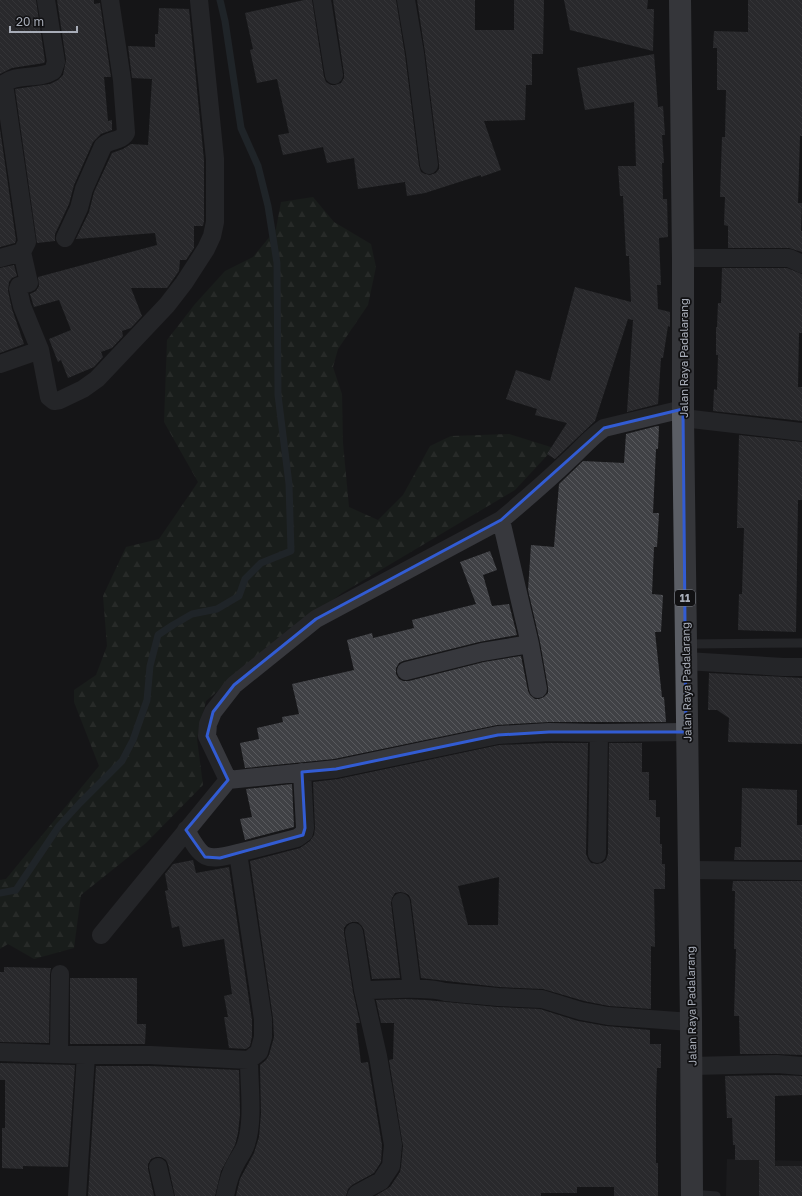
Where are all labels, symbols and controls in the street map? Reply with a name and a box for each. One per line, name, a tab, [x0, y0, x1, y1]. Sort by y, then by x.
scale bar	[10, 8, 77, 34]
text: 20 m	[16, 14, 44, 29]
street label: Jalan Raya Padalarang	[677, 298, 690, 418]
road number: 11	[675, 590, 695, 606]
street label: Jalan Raya Padalarang	[678, 622, 694, 742]
street label: Jalan Raya Padalarang	[683, 946, 699, 1066]

